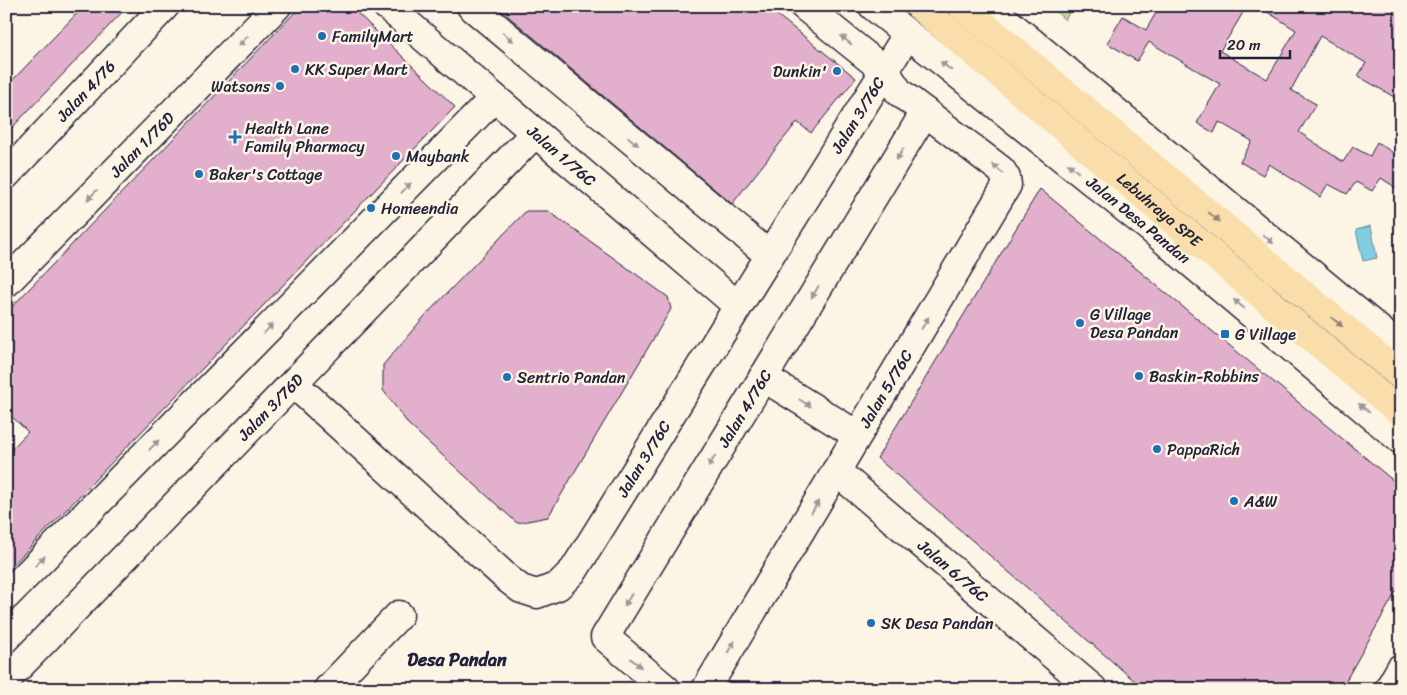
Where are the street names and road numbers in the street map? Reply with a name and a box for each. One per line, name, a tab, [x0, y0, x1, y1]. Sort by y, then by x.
street label: Jalan 4/76	[48, 52, 122, 129]
street label: Jalan 3/76C	[822, 71, 892, 160]
street label: Jalan 1/76D	[101, 104, 182, 185]
street label: Jalan 1/76C	[520, 116, 603, 194]
street label: Lebuhraya SPE	[1110, 164, 1210, 255]
street label: Jalan Desa Pandan	[1079, 167, 1198, 272]
street label: Jalan 5/76C	[850, 344, 920, 434]
street label: Jalan 4/76C	[709, 364, 779, 454]
street label: Jalan 3/76D	[229, 366, 311, 448]
street label: Jalan 3/76C	[608, 414, 678, 504]
street label: Jalan 6/76C	[910, 531, 996, 610]

